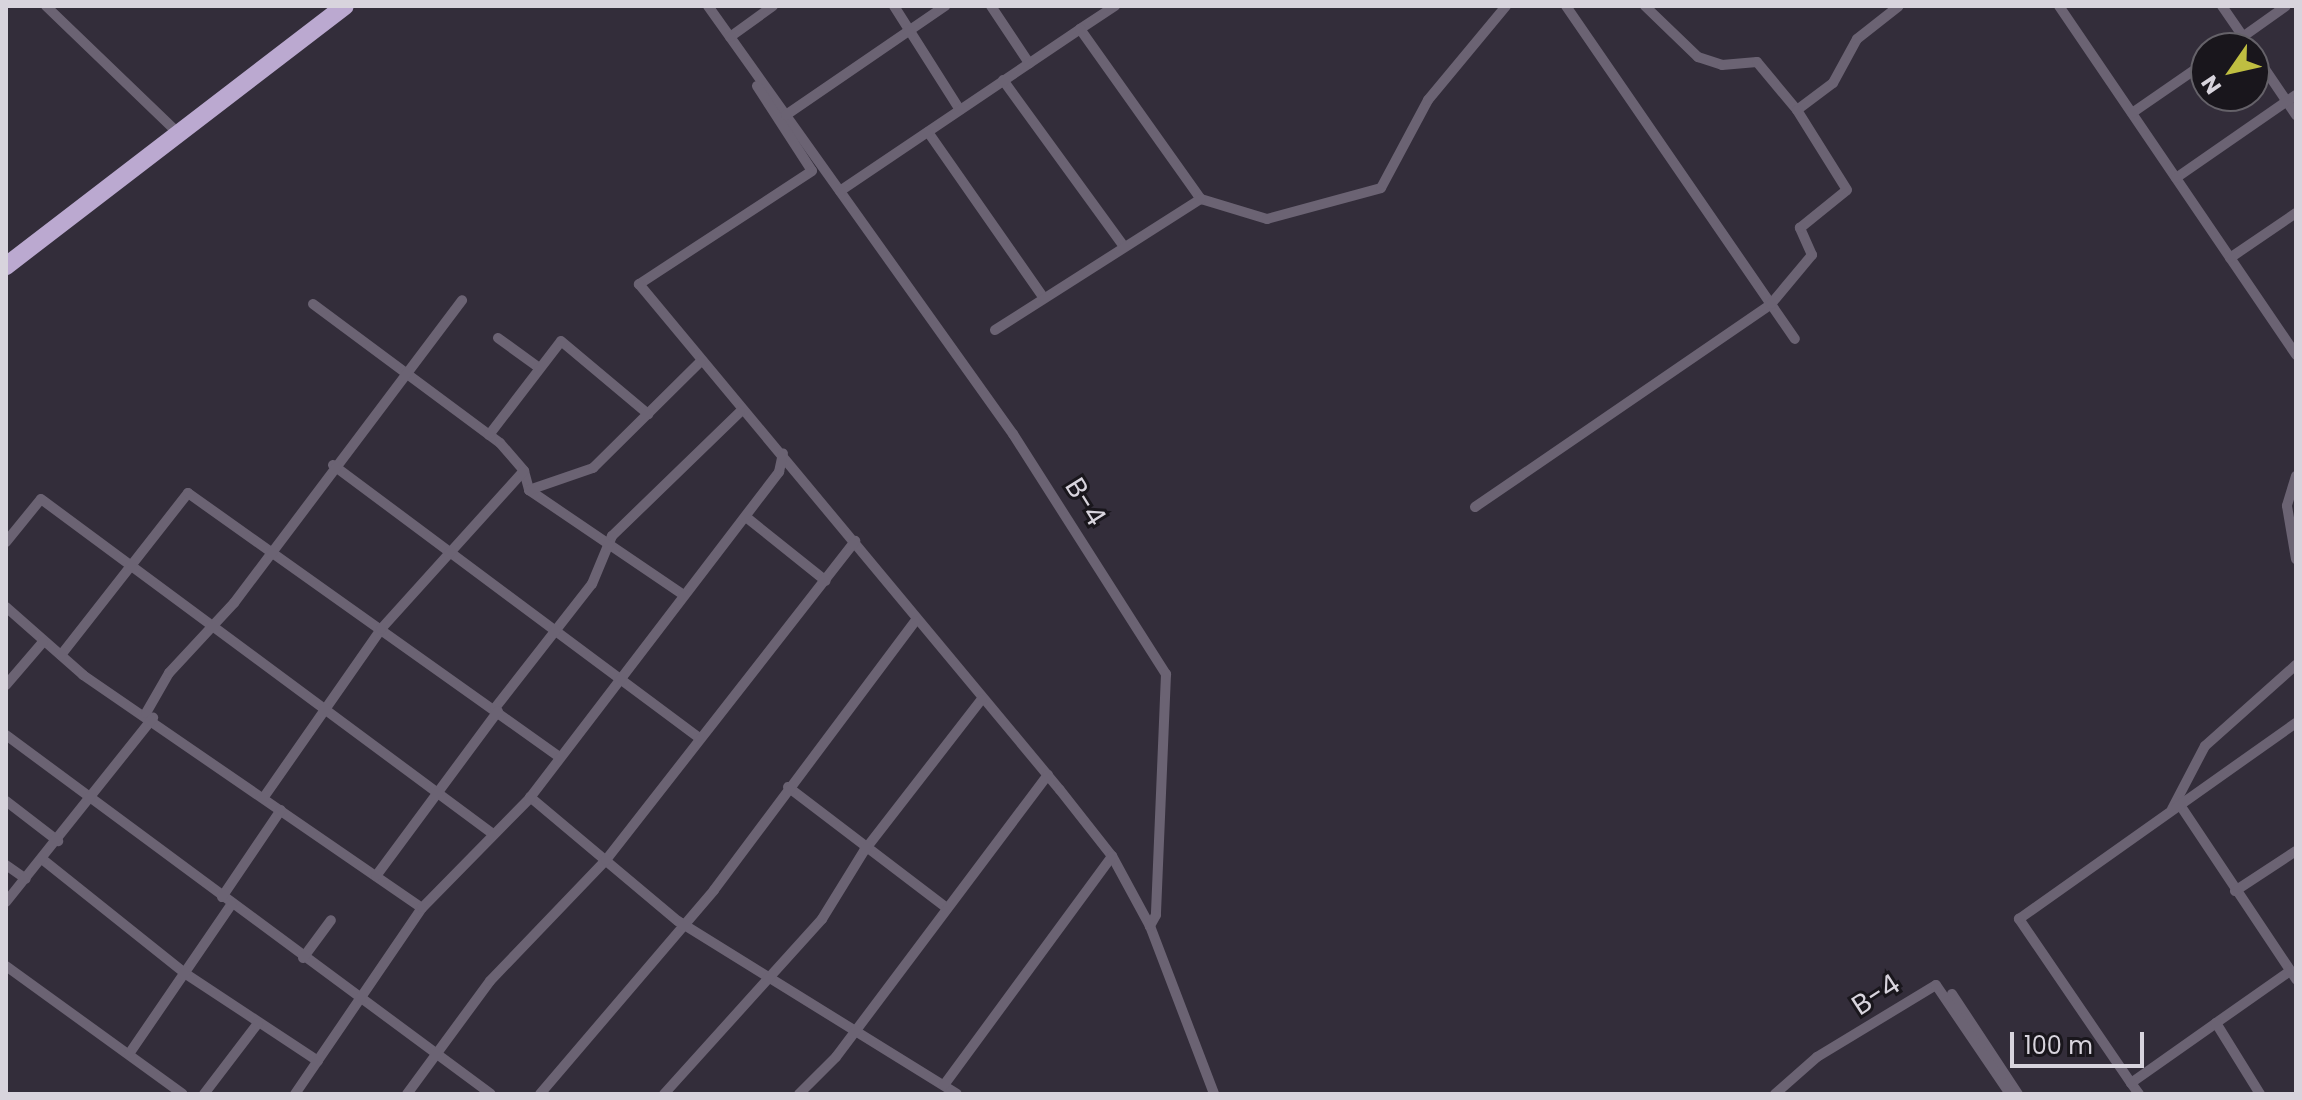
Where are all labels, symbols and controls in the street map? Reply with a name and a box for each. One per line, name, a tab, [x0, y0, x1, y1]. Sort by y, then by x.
north arrow	[2190, 32, 2270, 112]
text: N	[2194, 69, 2229, 100]
street label: B-4	[1057, 472, 1113, 532]
street label: B-4	[1846, 967, 1906, 1023]
scale bar	[2014, 1016, 2148, 1066]
text: 100 m	[2024, 1029, 2093, 1062]

